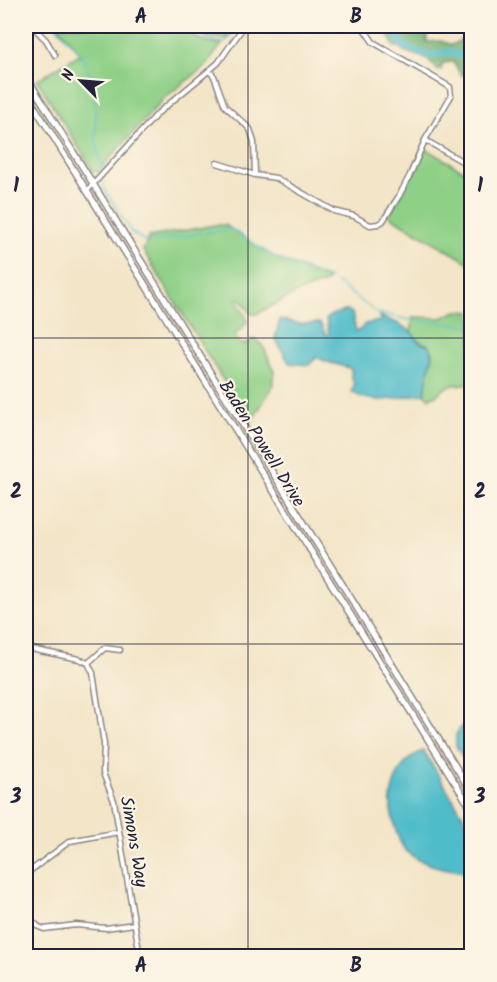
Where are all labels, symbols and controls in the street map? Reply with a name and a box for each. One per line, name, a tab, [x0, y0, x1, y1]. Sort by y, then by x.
text: A	[135, 2, 147, 34]
text: B	[350, 2, 362, 34]
north arrow	[51, 51, 111, 111]
text: N	[55, 65, 82, 85]
text: 1	[13, 171, 19, 203]
text: 1	[477, 171, 483, 203]
street label: Baden Powell Drive	[210, 375, 312, 513]
text: 2	[10, 477, 22, 509]
text: 2	[474, 477, 486, 509]
text: 3	[10, 782, 22, 814]
text: 3	[474, 782, 486, 814]
street label: Simons Way	[111, 794, 155, 890]
text: A	[135, 951, 147, 982]
text: B	[350, 951, 362, 982]

